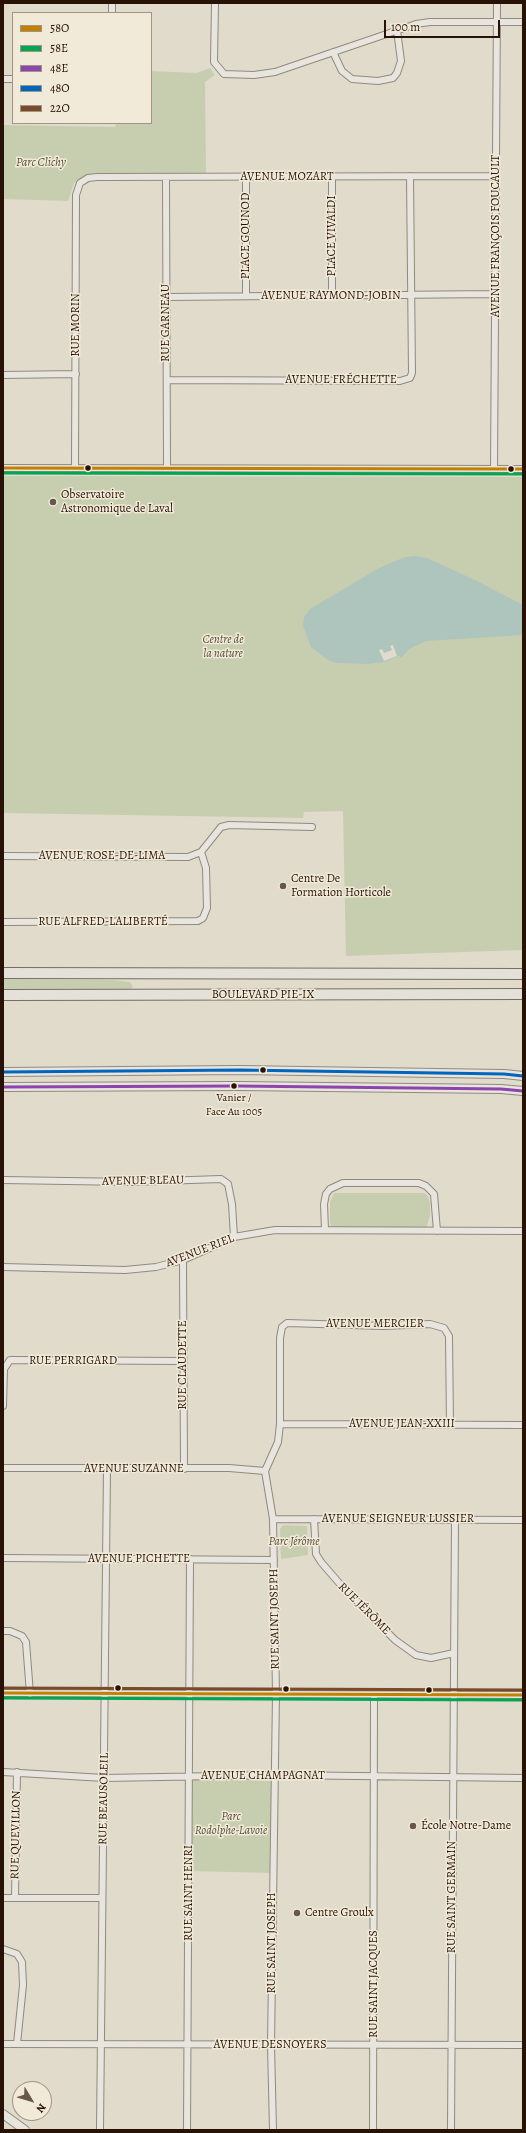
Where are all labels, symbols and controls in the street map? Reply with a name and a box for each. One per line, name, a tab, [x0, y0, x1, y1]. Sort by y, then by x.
legend	[12, 12, 152, 124]
scale bar	[386, 12, 502, 38]
text: 100 m	[391, 19, 420, 35]
text: 58O	[50, 20, 69, 36]
text: 58E	[50, 40, 68, 56]
text: 48E	[50, 60, 68, 76]
text: 48O	[50, 80, 70, 96]
text: 22O	[50, 100, 70, 116]
street label: AVENUE FRANÇOIS FOUCAULT	[489, 155, 503, 317]
park label: Parc Clichy	[16, 156, 66, 170]
street label: AVENUE MOZART	[240, 170, 334, 184]
street label: PLACE GOUNOD	[239, 193, 253, 279]
street label: PLACE VIVALDI	[325, 196, 339, 276]
street label: RUE GARNEAU	[159, 284, 173, 362]
street label: AVENUE RAYMOND-JOBIN	[261, 289, 401, 303]
street label: RUE MORIN	[69, 293, 83, 357]
street label: AVENUE FRÉCHETTE	[285, 373, 397, 387]
unlabelled marker	[83, 463, 93, 473]
unlabelled marker	[506, 464, 516, 474]
place label: Observatoire Astronomique de Laval	[61, 488, 173, 516]
marker: Observatoire Astronomique de Laval	[48, 497, 58, 507]
park label: Centre de la nature	[203, 633, 243, 661]
street label: AVENUE ROSE-DE-LIMA	[39, 849, 165, 863]
place label: Centre De Formation Horticole	[291, 872, 391, 900]
marker: Centre De Formation Horticole	[278, 881, 288, 891]
street label: RUE ALFRED-LALIBERTÉ	[38, 915, 168, 929]
street label: BOULEVARD PIE-IX	[212, 988, 314, 1002]
unlabelled marker	[258, 1065, 268, 1075]
marker: Vanier / Face Au 1005	[229, 1081, 239, 1091]
place label: Vanier / Face Au 1005	[206, 1091, 262, 1117]
street label: AVENUE BLEAU	[102, 1173, 184, 1189]
street label: AVENUE RIEL	[164, 1231, 236, 1271]
street label: AVENUE MERCIER	[326, 1317, 424, 1331]
street label: RUE CLAUDETTE	[176, 1320, 190, 1410]
street label: RUE PERRIGARD	[29, 1354, 117, 1368]
street label: AVENUE JEAN-XXIII	[349, 1417, 455, 1431]
street label: AVENUE SUZANNE	[84, 1462, 184, 1476]
street label: AVENUE SEIGNEUR LUSSIER	[322, 1512, 474, 1526]
park label: Parc Jérôme	[268, 1535, 320, 1549]
street label: AVENUE PICHETTE	[88, 1552, 190, 1566]
street label: RUE SAINT JOSEPH	[267, 1568, 283, 1670]
street label: RUE JÉRÔME	[335, 1580, 393, 1638]
unlabelled marker	[113, 1683, 123, 1693]
unlabelled marker	[281, 1684, 291, 1694]
unlabelled marker	[424, 1685, 434, 1695]
street label: RUE BEAUSOLEIL	[96, 1753, 112, 1845]
street label: AVENUE CHAMPAGNAT	[201, 1769, 325, 1783]
street label: RUE QUEVILLON	[8, 1790, 24, 1880]
park label: Parc Rodolphe-Lavoie	[195, 1810, 267, 1838]
place label: École Notre-Dame	[421, 1819, 511, 1833]
marker: École Notre-Dame	[408, 1821, 418, 1831]
street label: RUE SAINT GERMAIN	[445, 1841, 459, 1953]
street label: RUE SAINT HENRI	[182, 1845, 196, 1941]
street label: RUE SAINT JOSEPH	[265, 1892, 279, 1994]
place label: Centre Groulx	[305, 1906, 374, 1920]
marker: Centre Groulx	[292, 1908, 302, 1918]
street label: RUE SAINT JACQUES	[367, 1930, 381, 2038]
street label: AVENUE DESNOYERS	[213, 2038, 327, 2052]
north arrow	[12, 2081, 52, 2121]
text: N	[33, 2100, 49, 2116]

